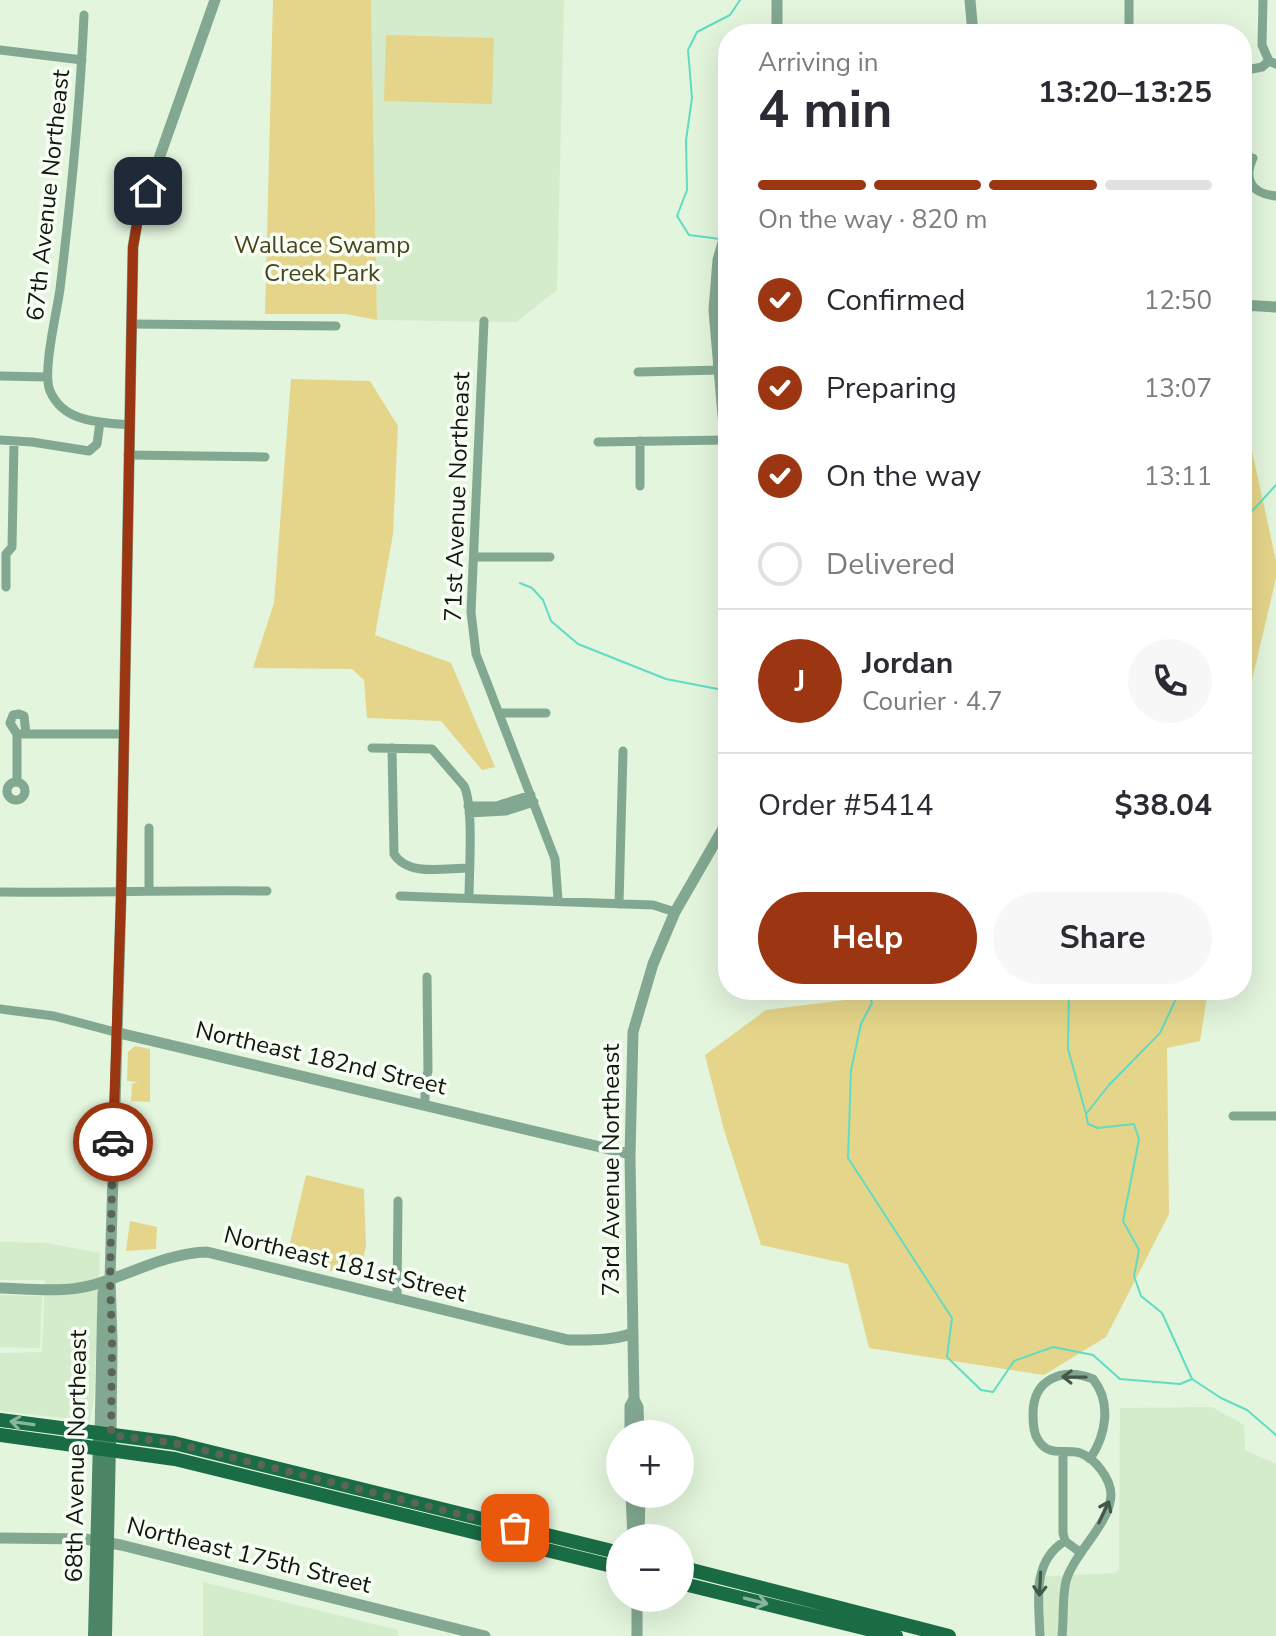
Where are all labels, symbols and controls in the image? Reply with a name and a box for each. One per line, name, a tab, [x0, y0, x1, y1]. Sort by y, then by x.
text: Arriving in	[758, 45, 879, 80]
street label: 67th Avenue Northeast	[19, 67, 77, 322]
text: 13:20–13:25	[1038, 72, 1212, 113]
text: 4 min	[758, 74, 893, 145]
pin	[114, 157, 182, 225]
icon: home	[126, 169, 170, 213]
text: On the way · 820 m	[758, 202, 987, 237]
park label: Wallace Swamp Creek Park	[234, 229, 410, 289]
icon: check	[758, 278, 802, 322]
text: Confirmed	[826, 280, 966, 321]
text: 12:50	[1144, 283, 1212, 318]
icon: check	[758, 366, 802, 410]
text: Preparing	[826, 368, 957, 409]
street label: 71st Avenue Northeast	[437, 371, 477, 623]
text: 13:07	[1144, 371, 1212, 406]
icon: check	[758, 454, 802, 498]
text: On the way	[826, 456, 981, 497]
text: 13:11	[1144, 459, 1212, 494]
text: Delivered	[826, 544, 955, 585]
button: phone	[1128, 639, 1212, 723]
text: Jordan	[862, 643, 953, 684]
text: J	[795, 661, 805, 702]
text: Courier · 4.7	[862, 684, 1003, 719]
text: Order #5414	[758, 785, 933, 826]
text: $38.04	[1115, 785, 1212, 826]
button: Help	[758, 892, 977, 984]
button: Share	[993, 892, 1212, 984]
street label: Northeast 182nd Street	[193, 1014, 450, 1103]
street label: 73rd Avenue Northeast	[595, 1043, 627, 1296]
courier	[73, 1102, 153, 1182]
icon: car	[91, 1120, 135, 1164]
street label: Northeast 181st Street	[221, 1218, 470, 1310]
street label: 68th Avenue Northeast	[58, 1329, 94, 1583]
one-way arrow	[1061, 1369, 1087, 1385]
one-way arrow	[9, 1416, 36, 1431]
map controls	[606, 1420, 694, 1612]
button: +	[606, 1420, 694, 1508]
pin	[481, 1494, 549, 1562]
one-way arrow	[1097, 1501, 1112, 1525]
icon: bag	[493, 1506, 537, 1550]
street label: Northeast 175th Street	[123, 1509, 375, 1601]
button: −	[606, 1524, 694, 1612]
one-way arrow	[1032, 1570, 1047, 1597]
one-way arrow	[742, 1595, 768, 1610]

